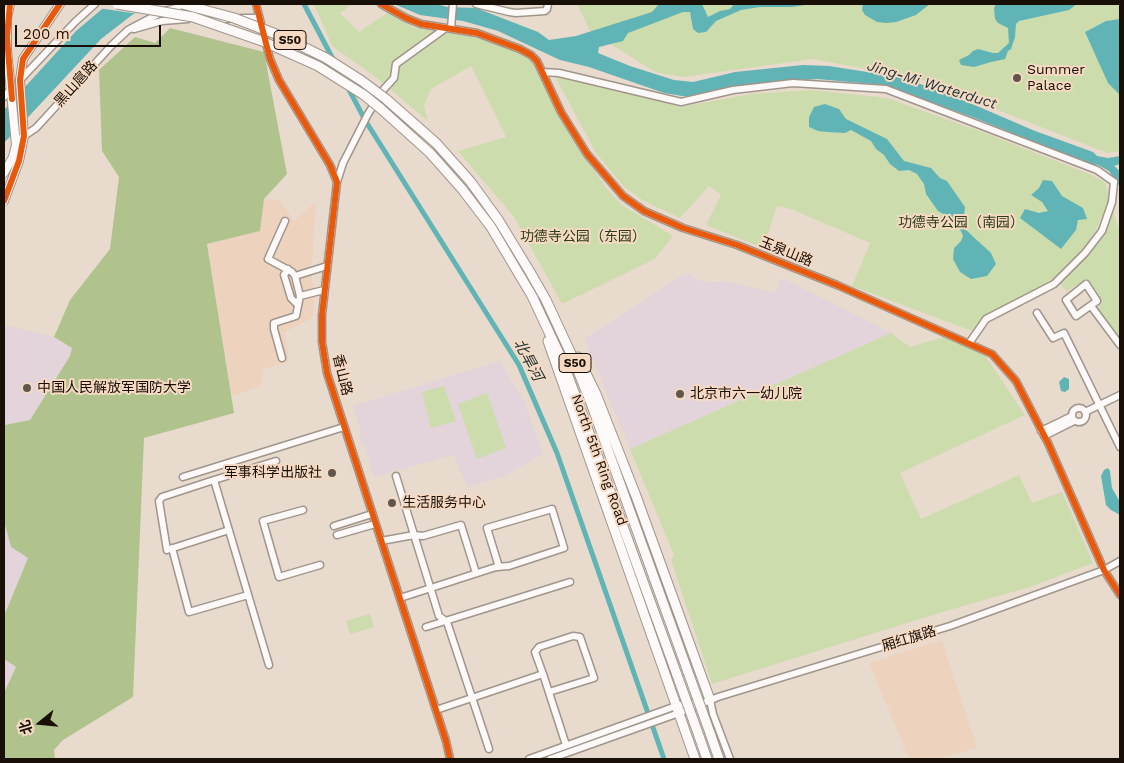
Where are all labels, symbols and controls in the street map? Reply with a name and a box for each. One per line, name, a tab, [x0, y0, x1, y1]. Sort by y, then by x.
scale bar	[18, 15, 164, 47]
text: 200 m	[23, 25, 70, 43]
road number: S50	[274, 30, 306, 50]
water label: Jing-Mi Waterduct	[865, 57, 999, 113]
street label: 黑山扈路	[51, 58, 101, 110]
place label: Summer Palace	[1027, 62, 1085, 94]
marker: Summer Palace	[1011, 72, 1023, 84]
park label: 功德寺公园（南园）	[898, 215, 1024, 231]
park label: 功德寺公园（东园）	[520, 229, 646, 245]
street label: 玉泉山路	[757, 234, 815, 270]
water label: 北旱河	[509, 336, 547, 384]
street label: 香山路	[329, 353, 355, 397]
road number: S50	[559, 353, 591, 372]
place label: 中国人民解放军国防大学	[37, 380, 191, 396]
marker: 中国人民解放军国防大学	[21, 382, 33, 394]
place label: 北京市六一幼儿院	[690, 386, 802, 402]
marker: 北京市六一幼儿院	[674, 388, 686, 400]
street label: North 5th Ring Road	[567, 392, 631, 528]
place label: 军事科学出版社	[224, 465, 322, 481]
marker: 军事科学出版社	[326, 467, 338, 479]
place label: 生活服务中心	[402, 495, 486, 511]
marker: 生活服务中心	[386, 497, 398, 509]
street label: 厢红旗路	[880, 623, 938, 655]
north arrow	[15, 698, 65, 748]
text: 北	[16, 718, 35, 736]

